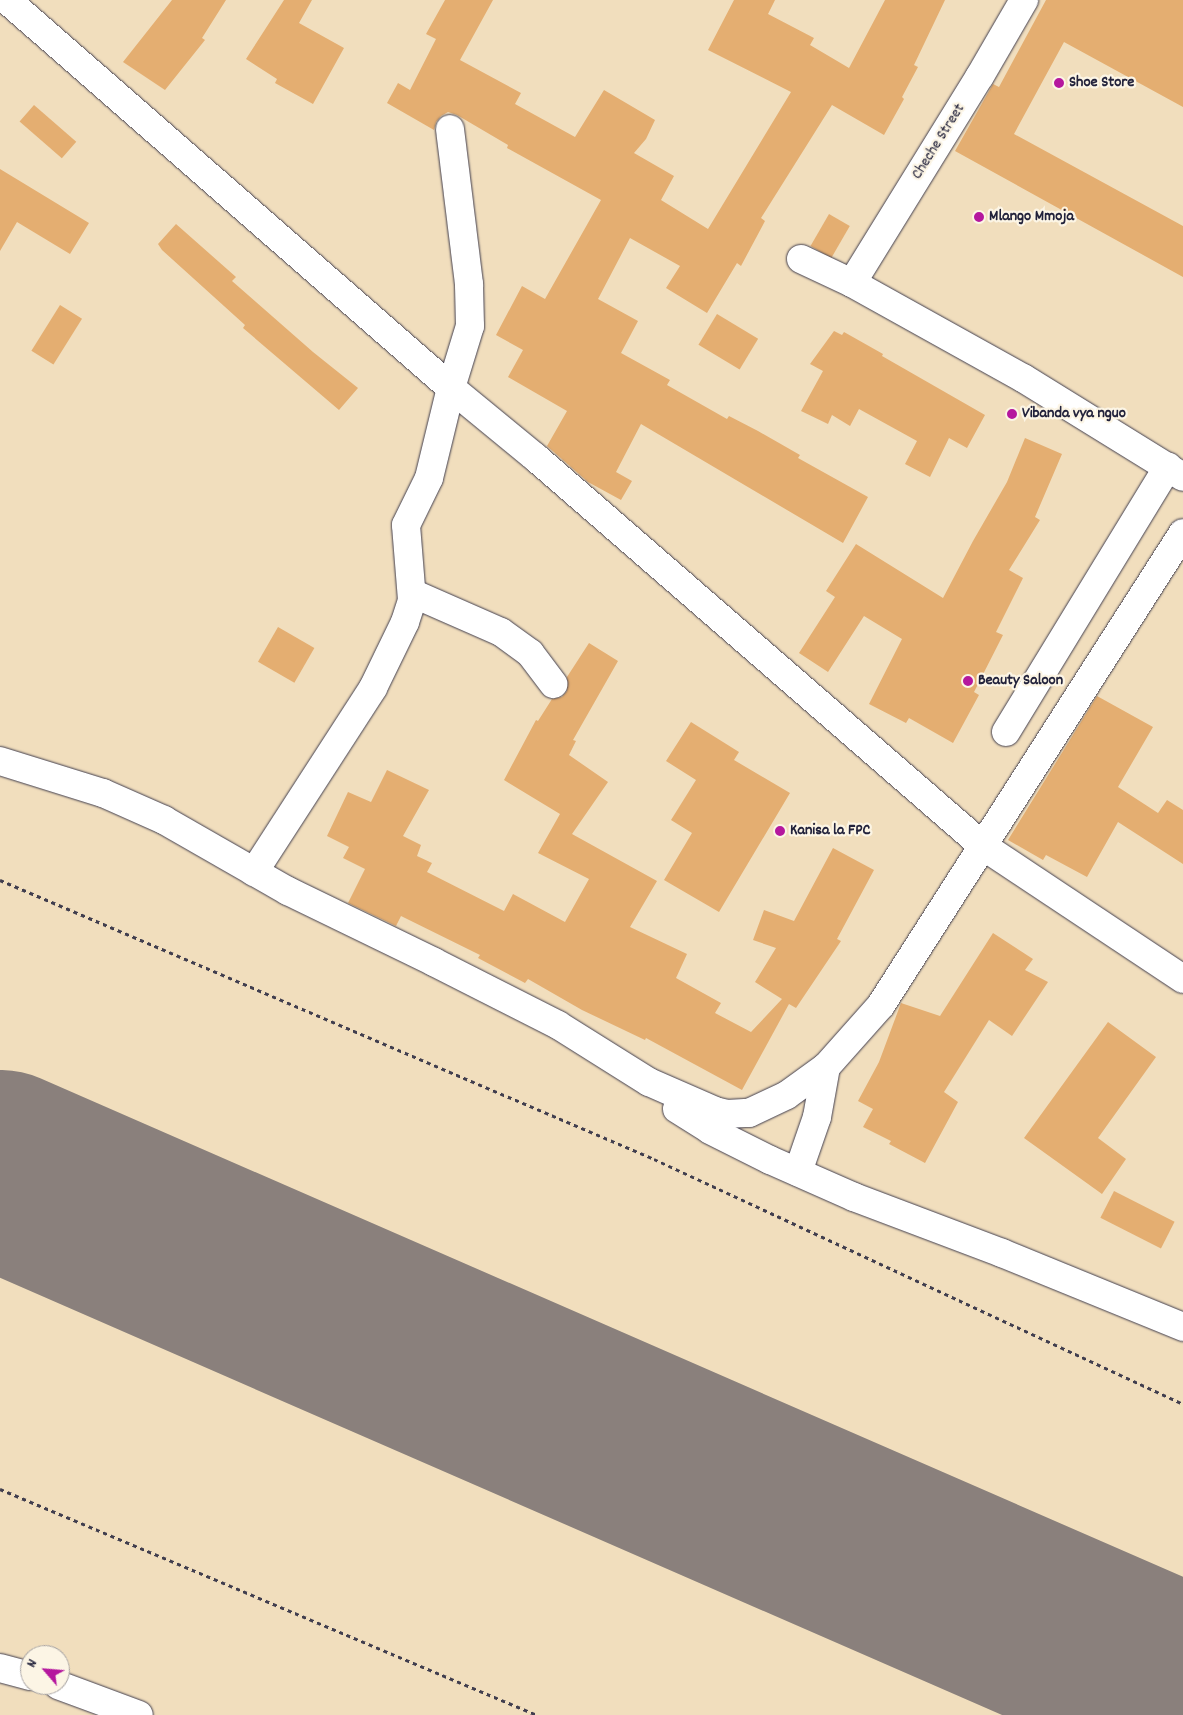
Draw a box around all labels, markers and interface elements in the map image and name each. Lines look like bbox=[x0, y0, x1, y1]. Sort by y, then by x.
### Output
place label: Shoe Store bbox=[1069, 73, 1134, 93]
marker: Shoe Store bbox=[1053, 77, 1065, 89]
street label: Cheche Street bbox=[908, 101, 970, 183]
place label: Mlango Mmoja bbox=[989, 207, 1074, 227]
marker: Mlango Mmoja bbox=[973, 211, 985, 223]
place label: Vibanda vya nguo bbox=[1022, 404, 1126, 424]
marker: Vibanda vya nguo bbox=[1006, 408, 1018, 420]
place label: Beauty Saloon bbox=[978, 671, 1063, 691]
marker: Beauty Saloon bbox=[962, 675, 974, 687]
place label: Kanisa la FPC bbox=[790, 821, 870, 841]
marker: Kanisa la FPC bbox=[774, 825, 786, 837]
north arrow bbox=[20, 1645, 70, 1695]
text: N bbox=[22, 1656, 43, 1671]

